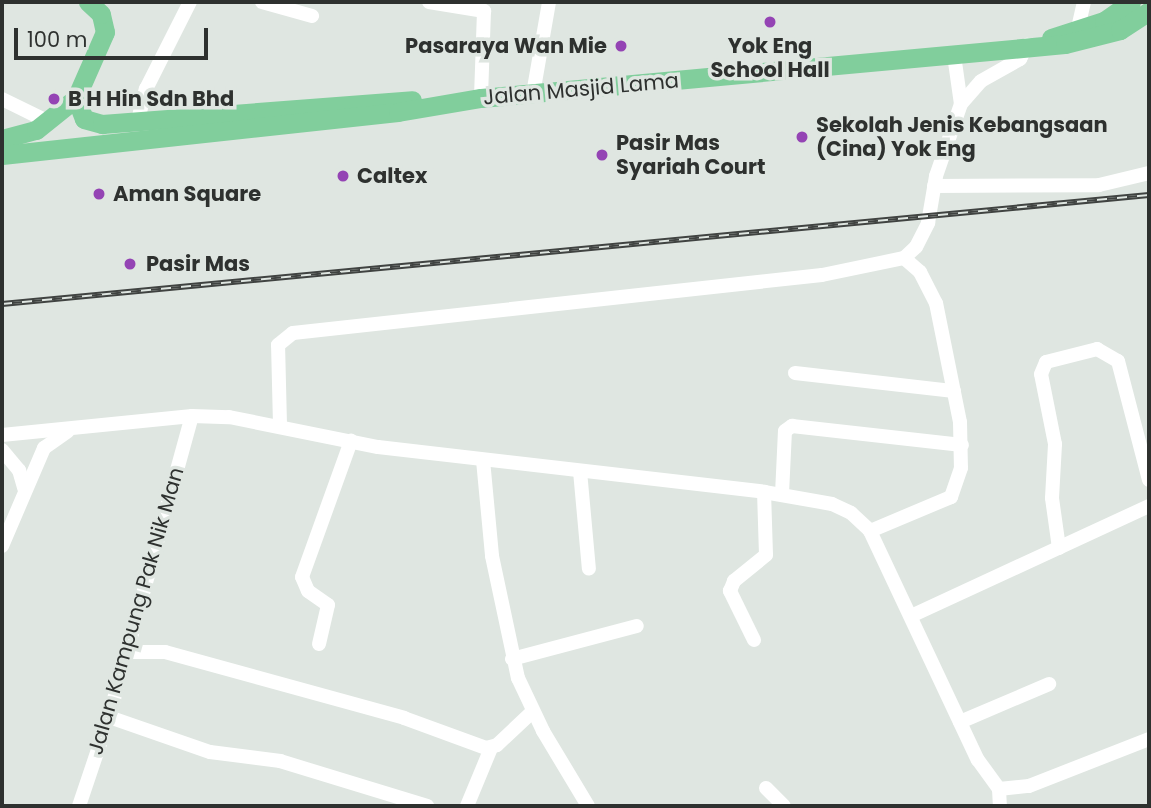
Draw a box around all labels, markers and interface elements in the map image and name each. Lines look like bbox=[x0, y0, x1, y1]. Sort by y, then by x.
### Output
scale bar bbox=[18, 14, 212, 58]
marker: Yok Eng School Hall bbox=[762, 14, 778, 30]
text: 100 m bbox=[27, 25, 87, 54]
place label: Pasaraya Wan Mie bbox=[405, 33, 607, 59]
place label: Yok Eng School Hall bbox=[710, 33, 830, 83]
marker: Pasaraya Wan Mie bbox=[613, 38, 629, 54]
street label: Jalan Masjid Lama bbox=[482, 68, 680, 110]
place label: B H Hin Sdn Bhd bbox=[68, 86, 234, 112]
marker: B H Hin Sdn Bhd bbox=[46, 91, 62, 107]
place label: Sekolah Jenis Kebangsaan (Cina) Yok Eng bbox=[816, 112, 1108, 162]
marker: Sekolah Jenis Kebangsaan (Cina) Yok Eng bbox=[794, 129, 810, 145]
place label: Pasir Mas Syariah Court bbox=[616, 130, 766, 180]
marker: Pasir Mas Syariah Court bbox=[594, 147, 610, 163]
place label: Caltex bbox=[357, 163, 427, 189]
marker: Caltex bbox=[335, 168, 351, 184]
place label: Aman Square bbox=[113, 181, 261, 207]
marker: Aman Square bbox=[91, 186, 107, 202]
place label: Pasir Mas bbox=[146, 251, 250, 277]
marker: Pasir Mas bbox=[120, 254, 140, 274]
street label: Jalan Kampung Pak Nik Man bbox=[83, 464, 189, 758]

